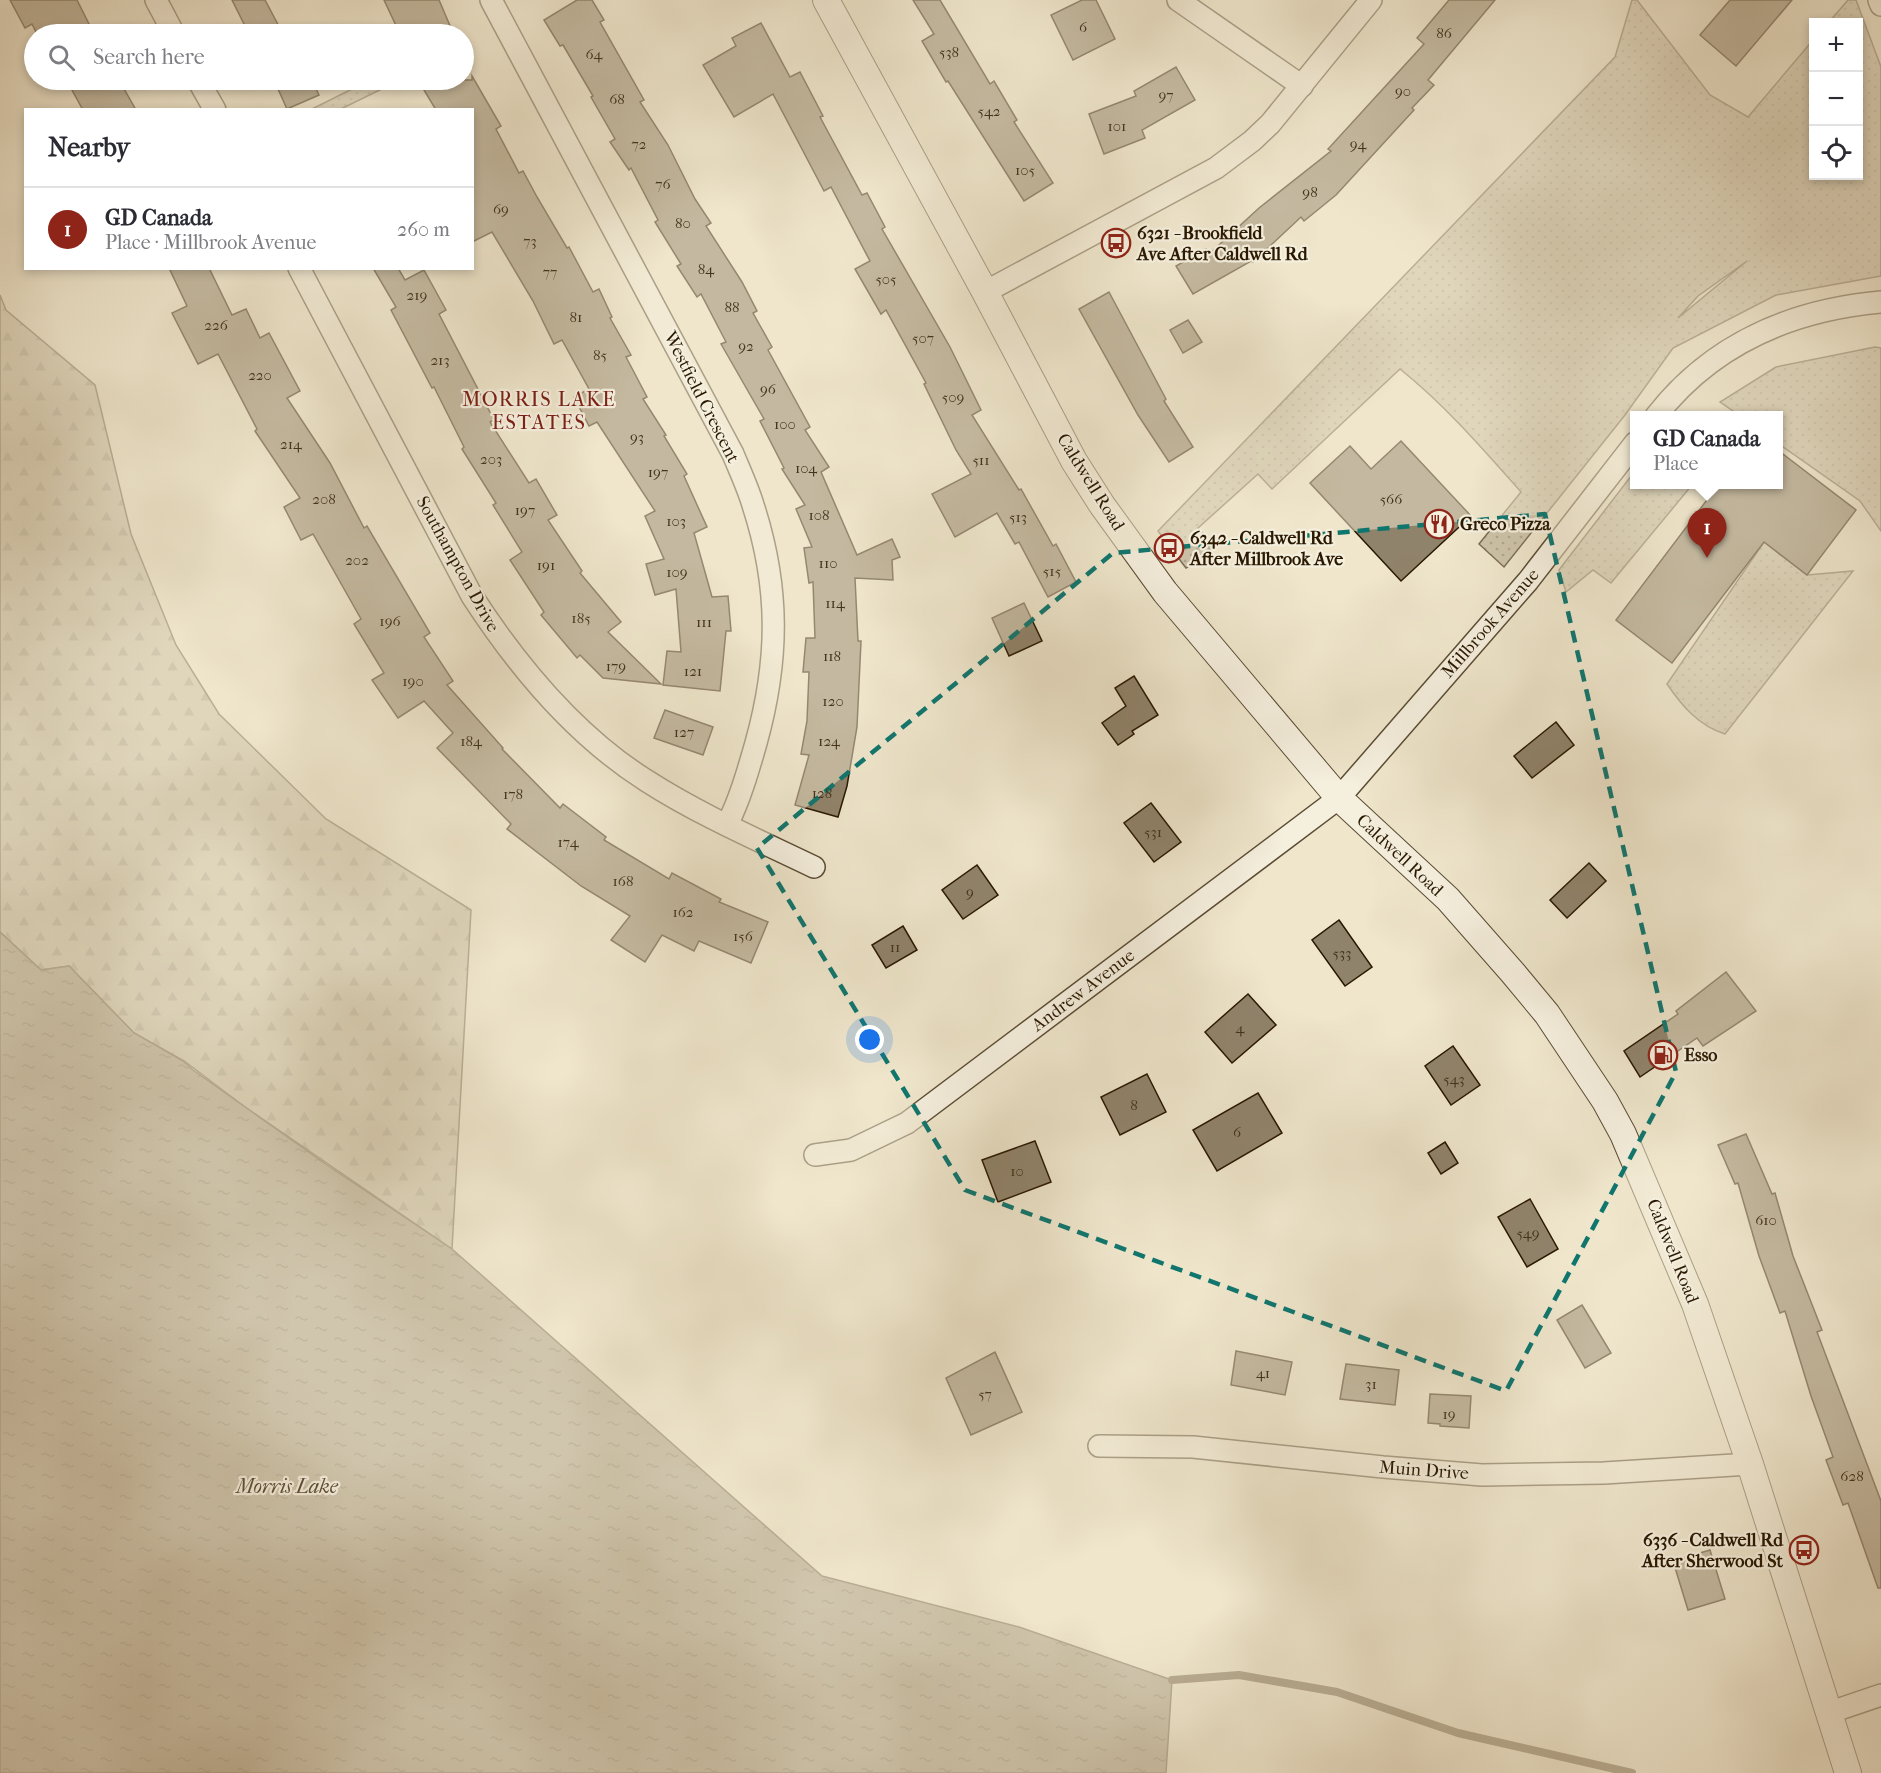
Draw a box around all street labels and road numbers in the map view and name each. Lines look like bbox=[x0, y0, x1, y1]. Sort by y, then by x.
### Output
street label: Westfield Crescent bbox=[659, 327, 744, 467]
street label: Caldwell Road bbox=[1052, 430, 1129, 535]
street label: Southampton Drive bbox=[412, 493, 504, 636]
street label: Millbrook Avenue bbox=[1437, 564, 1544, 682]
street label: Caldwell Road bbox=[1352, 810, 1447, 901]
street label: Andrew Avenue bbox=[1027, 945, 1139, 1037]
street label: Caldwell Road bbox=[1642, 1196, 1703, 1307]
street label: Muin Drive bbox=[1378, 1457, 1470, 1484]

